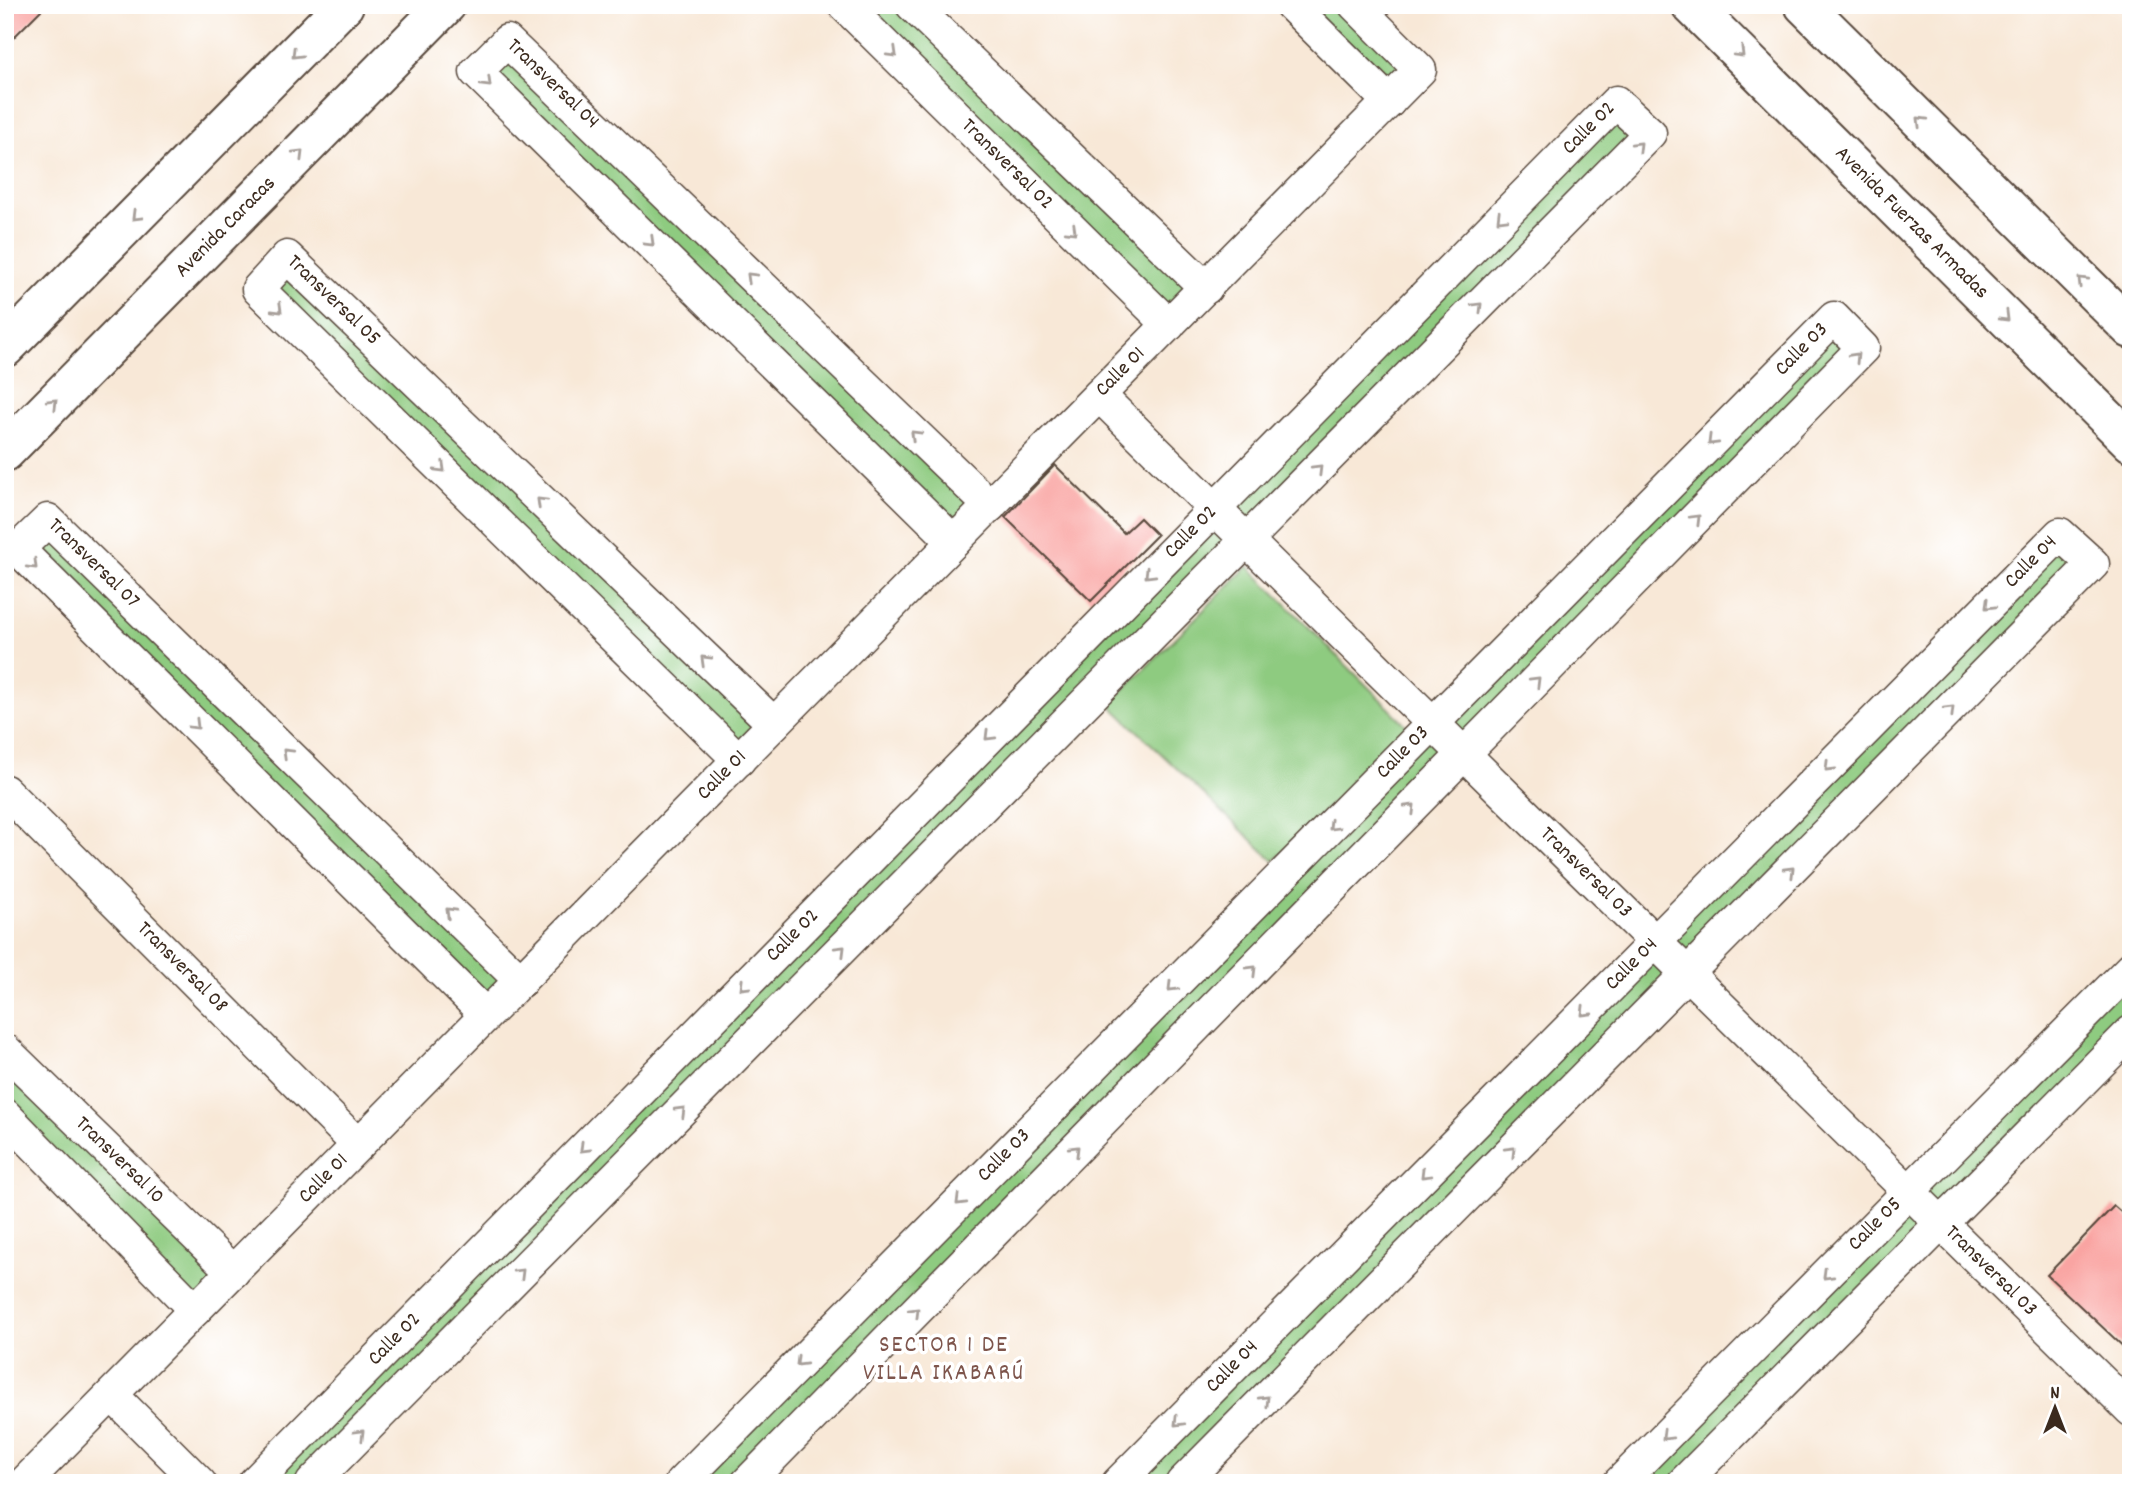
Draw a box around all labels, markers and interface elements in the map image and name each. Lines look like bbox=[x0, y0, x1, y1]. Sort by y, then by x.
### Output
street label: Transversal 04 bbox=[499, 32, 606, 137]
one-way arrow bbox=[884, 45, 897, 58]
one-way arrow bbox=[1732, 45, 1745, 58]
one-way arrow bbox=[292, 46, 305, 59]
one-way arrow bbox=[479, 74, 492, 87]
street label: Calle 02 bbox=[1556, 95, 1623, 162]
street label: Transversal 02 bbox=[953, 112, 1060, 218]
one-way arrow bbox=[1916, 116, 1929, 129]
street label: Avenida Fuerzas Armadas bbox=[1827, 140, 1995, 307]
one-way arrow bbox=[1630, 141, 1643, 154]
one-way arrow bbox=[291, 149, 304, 162]
street label: Avenida Caracas bbox=[169, 170, 283, 285]
one-way arrow bbox=[132, 207, 145, 220]
one-way arrow bbox=[1497, 210, 1510, 223]
one-way arrow bbox=[1064, 221, 1077, 234]
one-way arrow bbox=[641, 234, 654, 247]
street label: Transversal 05 bbox=[279, 249, 387, 353]
one-way arrow bbox=[746, 273, 759, 286]
one-way arrow bbox=[2078, 276, 2091, 289]
one-way arrow bbox=[270, 300, 283, 313]
one-way arrow bbox=[1469, 302, 1482, 315]
one-way arrow bbox=[1997, 309, 2010, 322]
street label: Calle 03 bbox=[1769, 316, 1836, 384]
street label: Calle 01 bbox=[1089, 341, 1153, 405]
one-way arrow bbox=[1846, 352, 1859, 365]
one-way arrow bbox=[45, 398, 58, 411]
one-way arrow bbox=[910, 431, 923, 444]
one-way arrow bbox=[1708, 433, 1721, 446]
one-way arrow bbox=[433, 459, 446, 472]
one-way arrow bbox=[1309, 464, 1322, 477]
one-way arrow bbox=[536, 497, 549, 510]
street label: Calle 02 bbox=[1158, 499, 1225, 566]
street label: Transversal 07 bbox=[40, 512, 146, 616]
one-way arrow bbox=[1687, 514, 1700, 527]
street label: Calle 04 bbox=[1998, 529, 2065, 596]
one-way arrow bbox=[25, 556, 38, 569]
one-way arrow bbox=[1144, 566, 1157, 579]
one-way arrow bbox=[1985, 597, 1998, 610]
one-way arrow bbox=[700, 655, 713, 668]
one-way arrow bbox=[1528, 677, 1541, 690]
one-way arrow bbox=[1941, 705, 1954, 718]
one-way arrow bbox=[187, 716, 200, 729]
street label: Calle 03 bbox=[1370, 719, 1437, 787]
one-way arrow bbox=[985, 728, 997, 740]
street label: Calle 01 bbox=[691, 744, 754, 808]
one-way arrow bbox=[282, 749, 295, 762]
one-way arrow bbox=[1824, 758, 1837, 771]
one-way arrow bbox=[1403, 803, 1416, 816]
one-way arrow bbox=[1328, 818, 1341, 831]
street label: Transversal 03 bbox=[1532, 821, 1638, 926]
one-way arrow bbox=[1781, 867, 1794, 880]
street label: Calle 02 bbox=[760, 903, 827, 970]
one-way arrow bbox=[445, 908, 458, 921]
street label: Transversal 08 bbox=[129, 915, 234, 1021]
street label: Calle 04 bbox=[1599, 931, 1666, 998]
one-way arrow bbox=[833, 945, 846, 958]
one-way arrow bbox=[1243, 966, 1256, 979]
one-way arrow bbox=[739, 977, 752, 990]
one-way arrow bbox=[1168, 979, 1181, 992]
one-way arrow bbox=[1580, 1004, 1593, 1017]
one-way arrow bbox=[672, 1106, 685, 1119]
street label: Transversal 10 bbox=[67, 1110, 171, 1212]
street label: Calle 03 bbox=[971, 1122, 1038, 1190]
one-way arrow bbox=[580, 1140, 592, 1152]
one-way arrow bbox=[1066, 1145, 1079, 1158]
street label: Calle 01 bbox=[292, 1147, 356, 1211]
one-way arrow bbox=[1503, 1147, 1516, 1160]
one-way arrow bbox=[1420, 1165, 1433, 1178]
street label: Calle 05 bbox=[1842, 1191, 1909, 1259]
one-way arrow bbox=[956, 1193, 969, 1206]
street label: Transversal 03 bbox=[1937, 1219, 2043, 1324]
one-way arrow bbox=[1822, 1266, 1835, 1279]
one-way arrow bbox=[512, 1268, 525, 1281]
street label: Calle 02 bbox=[362, 1306, 429, 1374]
one-way arrow bbox=[907, 1307, 920, 1320]
district label: SECTOR 1 DE VILLA IKABARÚ bbox=[863, 1329, 1025, 1391]
street label: Calle 04 bbox=[1199, 1334, 1266, 1401]
one-way arrow bbox=[795, 1354, 808, 1367]
north arrow bbox=[2021, 1372, 2090, 1442]
text: N bbox=[2050, 1381, 2060, 1408]
one-way arrow bbox=[1256, 1395, 1269, 1408]
one-way arrow bbox=[1173, 1414, 1186, 1427]
one-way arrow bbox=[1661, 1427, 1674, 1440]
one-way arrow bbox=[352, 1430, 365, 1443]

